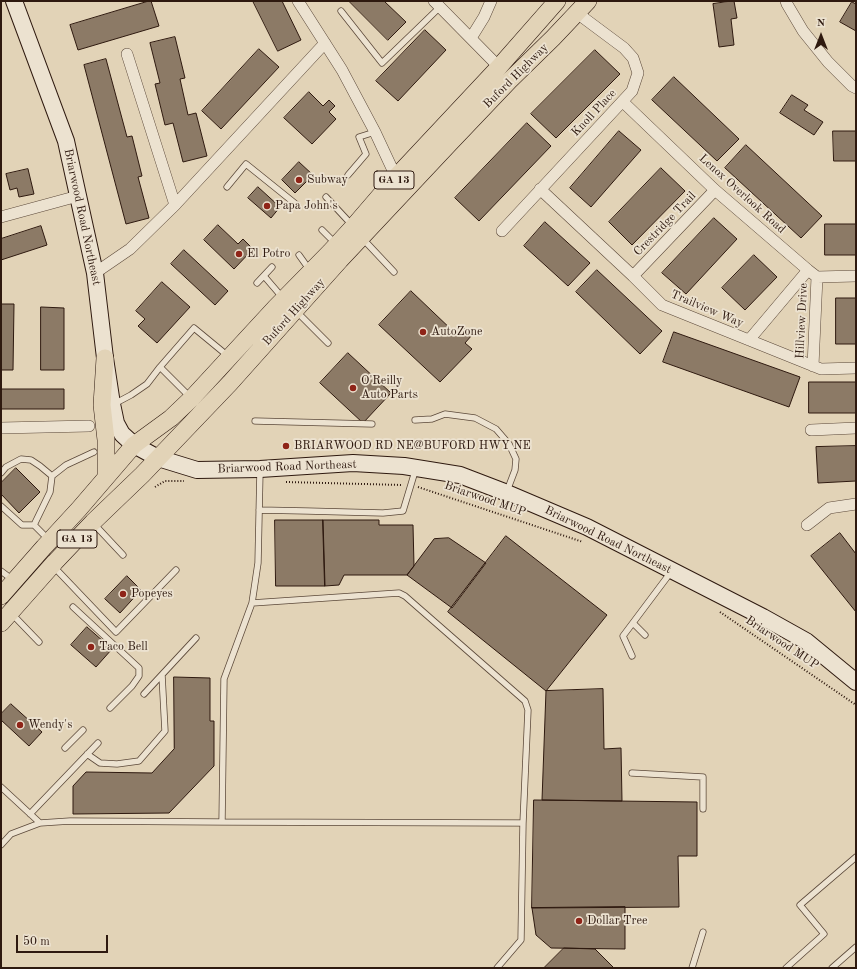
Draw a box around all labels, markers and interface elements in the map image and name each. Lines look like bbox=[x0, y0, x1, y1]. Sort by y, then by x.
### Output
north arrow bbox=[801, 16, 841, 56]
text: N bbox=[817, 18, 825, 29]
street label: Buford Highway bbox=[481, 41, 551, 111]
street label: Knoll Place bbox=[568, 86, 620, 140]
street label: Briarwood Road Northeast bbox=[60, 147, 104, 287]
street label: Lenox Overlook Road bbox=[696, 151, 788, 237]
road number: GA 13 bbox=[374, 171, 414, 189]
place label: Subway bbox=[307, 173, 348, 187]
marker: Subway bbox=[294, 175, 304, 185]
street label: Crestridge Trail bbox=[631, 189, 699, 259]
place label: Papa John's bbox=[275, 199, 338, 213]
marker: Papa John's bbox=[262, 201, 272, 211]
place label: El Potro bbox=[247, 247, 290, 261]
marker: El Potro bbox=[234, 249, 244, 259]
street label: Buford Highway bbox=[260, 275, 328, 349]
street label: Hillview Drive bbox=[793, 283, 811, 359]
street label: Trailview Way bbox=[668, 287, 746, 331]
place label: AutoZone bbox=[431, 325, 483, 339]
marker: AutoZone bbox=[418, 327, 428, 337]
place label: O'Reilly Auto Parts bbox=[361, 374, 418, 402]
marker: O'Reilly Auto Parts bbox=[348, 383, 358, 393]
place label: BRIARWOOD RD NE@BUFORD HWY NE bbox=[294, 439, 531, 453]
marker: BRIARWOOD RD NE@BUFORD HWY NE bbox=[281, 441, 291, 451]
street label: Briarwood Road Northeast bbox=[217, 457, 357, 477]
street label: Briarwood MUP bbox=[442, 478, 528, 520]
street label: Briarwood Road Northeast bbox=[542, 503, 674, 577]
road number: GA 13 bbox=[57, 530, 97, 548]
place label: Popeyes bbox=[131, 587, 173, 601]
marker: Popeyes bbox=[118, 589, 128, 599]
street label: Briarwood MUP bbox=[743, 613, 821, 673]
place label: Taco Bell bbox=[99, 640, 148, 654]
marker: Taco Bell bbox=[86, 642, 96, 652]
place label: Wendy's bbox=[28, 718, 72, 732]
marker: Wendy's bbox=[15, 720, 25, 730]
place label: Dollar Tree bbox=[587, 914, 648, 928]
marker: Dollar Tree bbox=[574, 916, 584, 926]
scale bar bbox=[18, 927, 110, 953]
text: 50 m bbox=[23, 936, 50, 948]

